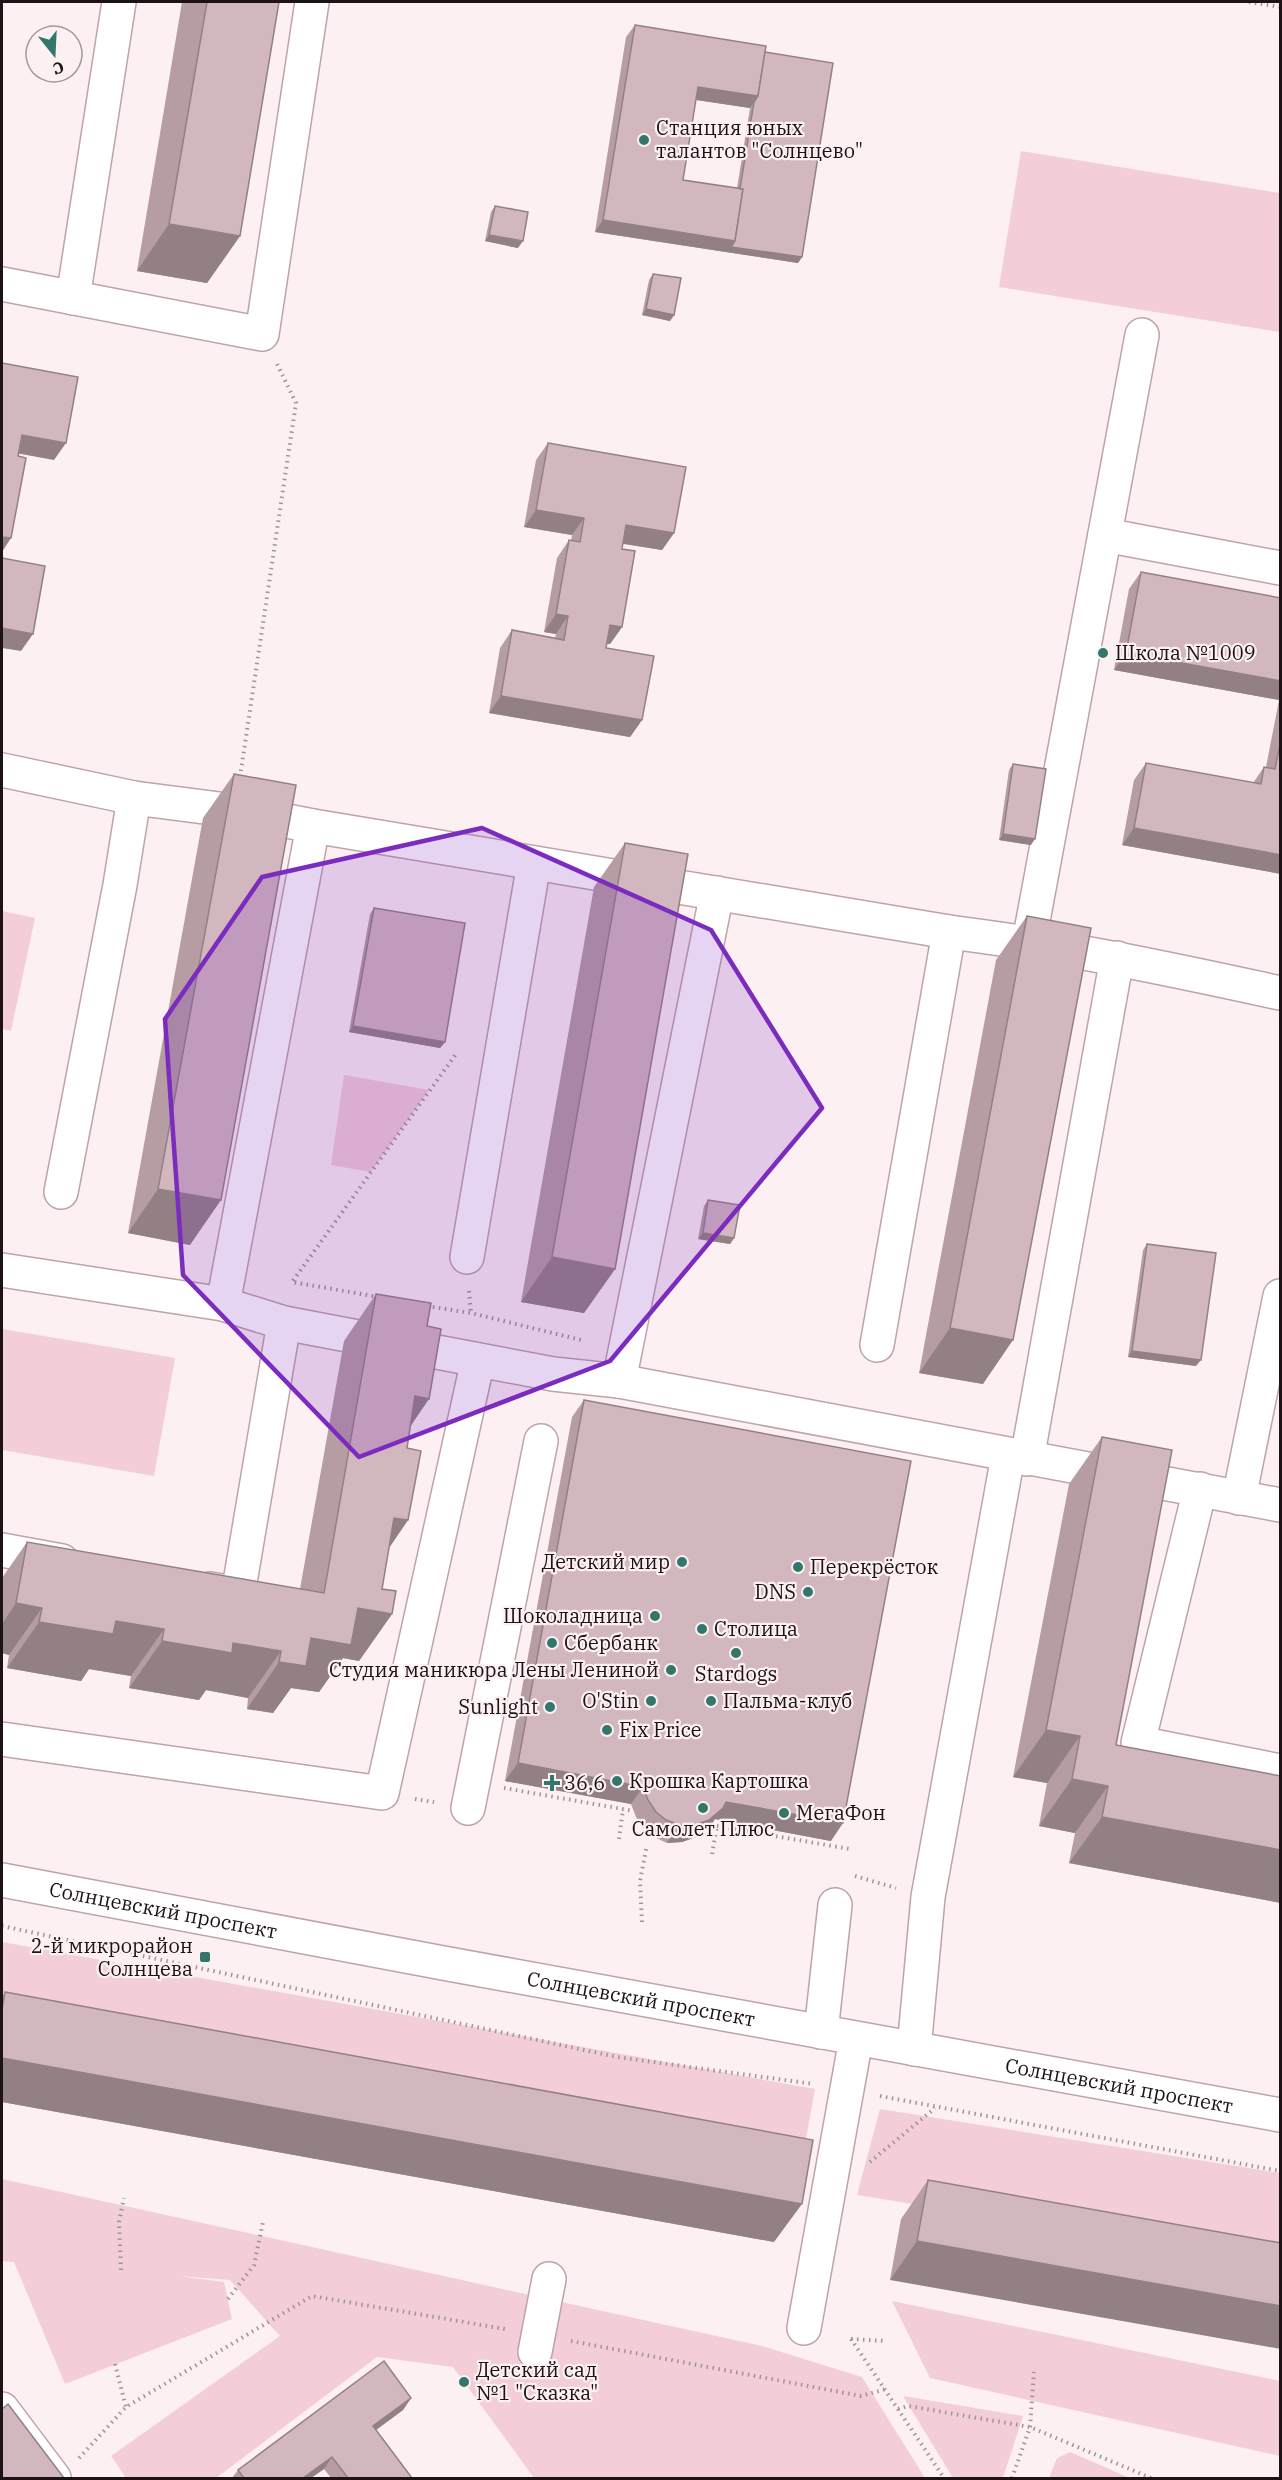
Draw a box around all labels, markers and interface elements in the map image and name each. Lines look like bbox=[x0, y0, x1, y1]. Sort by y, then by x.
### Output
north arrow bbox=[24, 24, 84, 84]
text: С bbox=[50, 57, 67, 79]
place label: Станция юных талантов "Солнцево" bbox=[656, 114, 863, 164]
marker: Станция юных талантов "Солнцево" bbox=[637, 133, 651, 147]
place label: Школа №1009 bbox=[1115, 639, 1256, 666]
marker: Школа №1009 bbox=[1096, 646, 1110, 660]
place label: Детский мир bbox=[542, 1548, 670, 1575]
place label: Перекрёсток bbox=[810, 1553, 938, 1580]
marker: Детский мир bbox=[675, 1555, 689, 1569]
marker: Перекрёсток bbox=[791, 1560, 805, 1574]
place label: DNS bbox=[755, 1578, 796, 1605]
marker: DNS bbox=[801, 1585, 815, 1599]
place label: Шоколадница bbox=[503, 1602, 643, 1629]
marker: Шоколадница bbox=[648, 1609, 662, 1623]
place label: Столица bbox=[714, 1615, 798, 1642]
marker: Столица bbox=[695, 1622, 709, 1636]
place label: Сбербанк bbox=[564, 1629, 658, 1656]
marker: Сбербанк bbox=[545, 1636, 559, 1650]
marker: Stardogs bbox=[729, 1646, 743, 1660]
place label: Студия маникюра Лены Лениной bbox=[329, 1656, 659, 1683]
place label: Stardogs bbox=[695, 1660, 777, 1687]
marker: Студия маникюра Лены Лениной bbox=[664, 1663, 678, 1677]
place label: O'Stin bbox=[582, 1687, 639, 1714]
place label: Пальма-клуб bbox=[723, 1687, 852, 1714]
place label: Sunlight bbox=[458, 1693, 538, 1720]
marker: O'Stin bbox=[644, 1694, 658, 1708]
marker: Пальма-клуб bbox=[704, 1694, 718, 1708]
marker: Sunlight bbox=[543, 1700, 557, 1714]
place label: Fix Price bbox=[619, 1716, 701, 1743]
marker: Fix Price bbox=[600, 1723, 614, 1737]
place label: Крошка Картошка bbox=[629, 1767, 809, 1794]
place label: 36,6 bbox=[564, 1769, 605, 1796]
marker: Крошка Картошка bbox=[610, 1774, 624, 1788]
marker: 36,6 bbox=[545, 1776, 559, 1790]
place label: МегаФон bbox=[796, 1799, 886, 1826]
marker: Самолет Плюс bbox=[696, 1801, 710, 1815]
marker: МегаФон bbox=[777, 1806, 791, 1820]
place label: Самолет Плюс bbox=[632, 1815, 774, 1842]
street label: Солнцевский проспект bbox=[47, 1875, 279, 1944]
place label: 2-й микрорайон Солнцева bbox=[31, 1932, 193, 1982]
marker: 2-й микрорайон Солнцева bbox=[198, 1950, 212, 1964]
street label: Солнцевский проспект bbox=[525, 1965, 757, 2032]
street label: Солнцевский проспект bbox=[1003, 2051, 1235, 2119]
place label: Детский сад №1 "Сказка" bbox=[476, 2356, 598, 2406]
marker: Детский сад №1 "Сказка" bbox=[457, 2375, 471, 2389]

